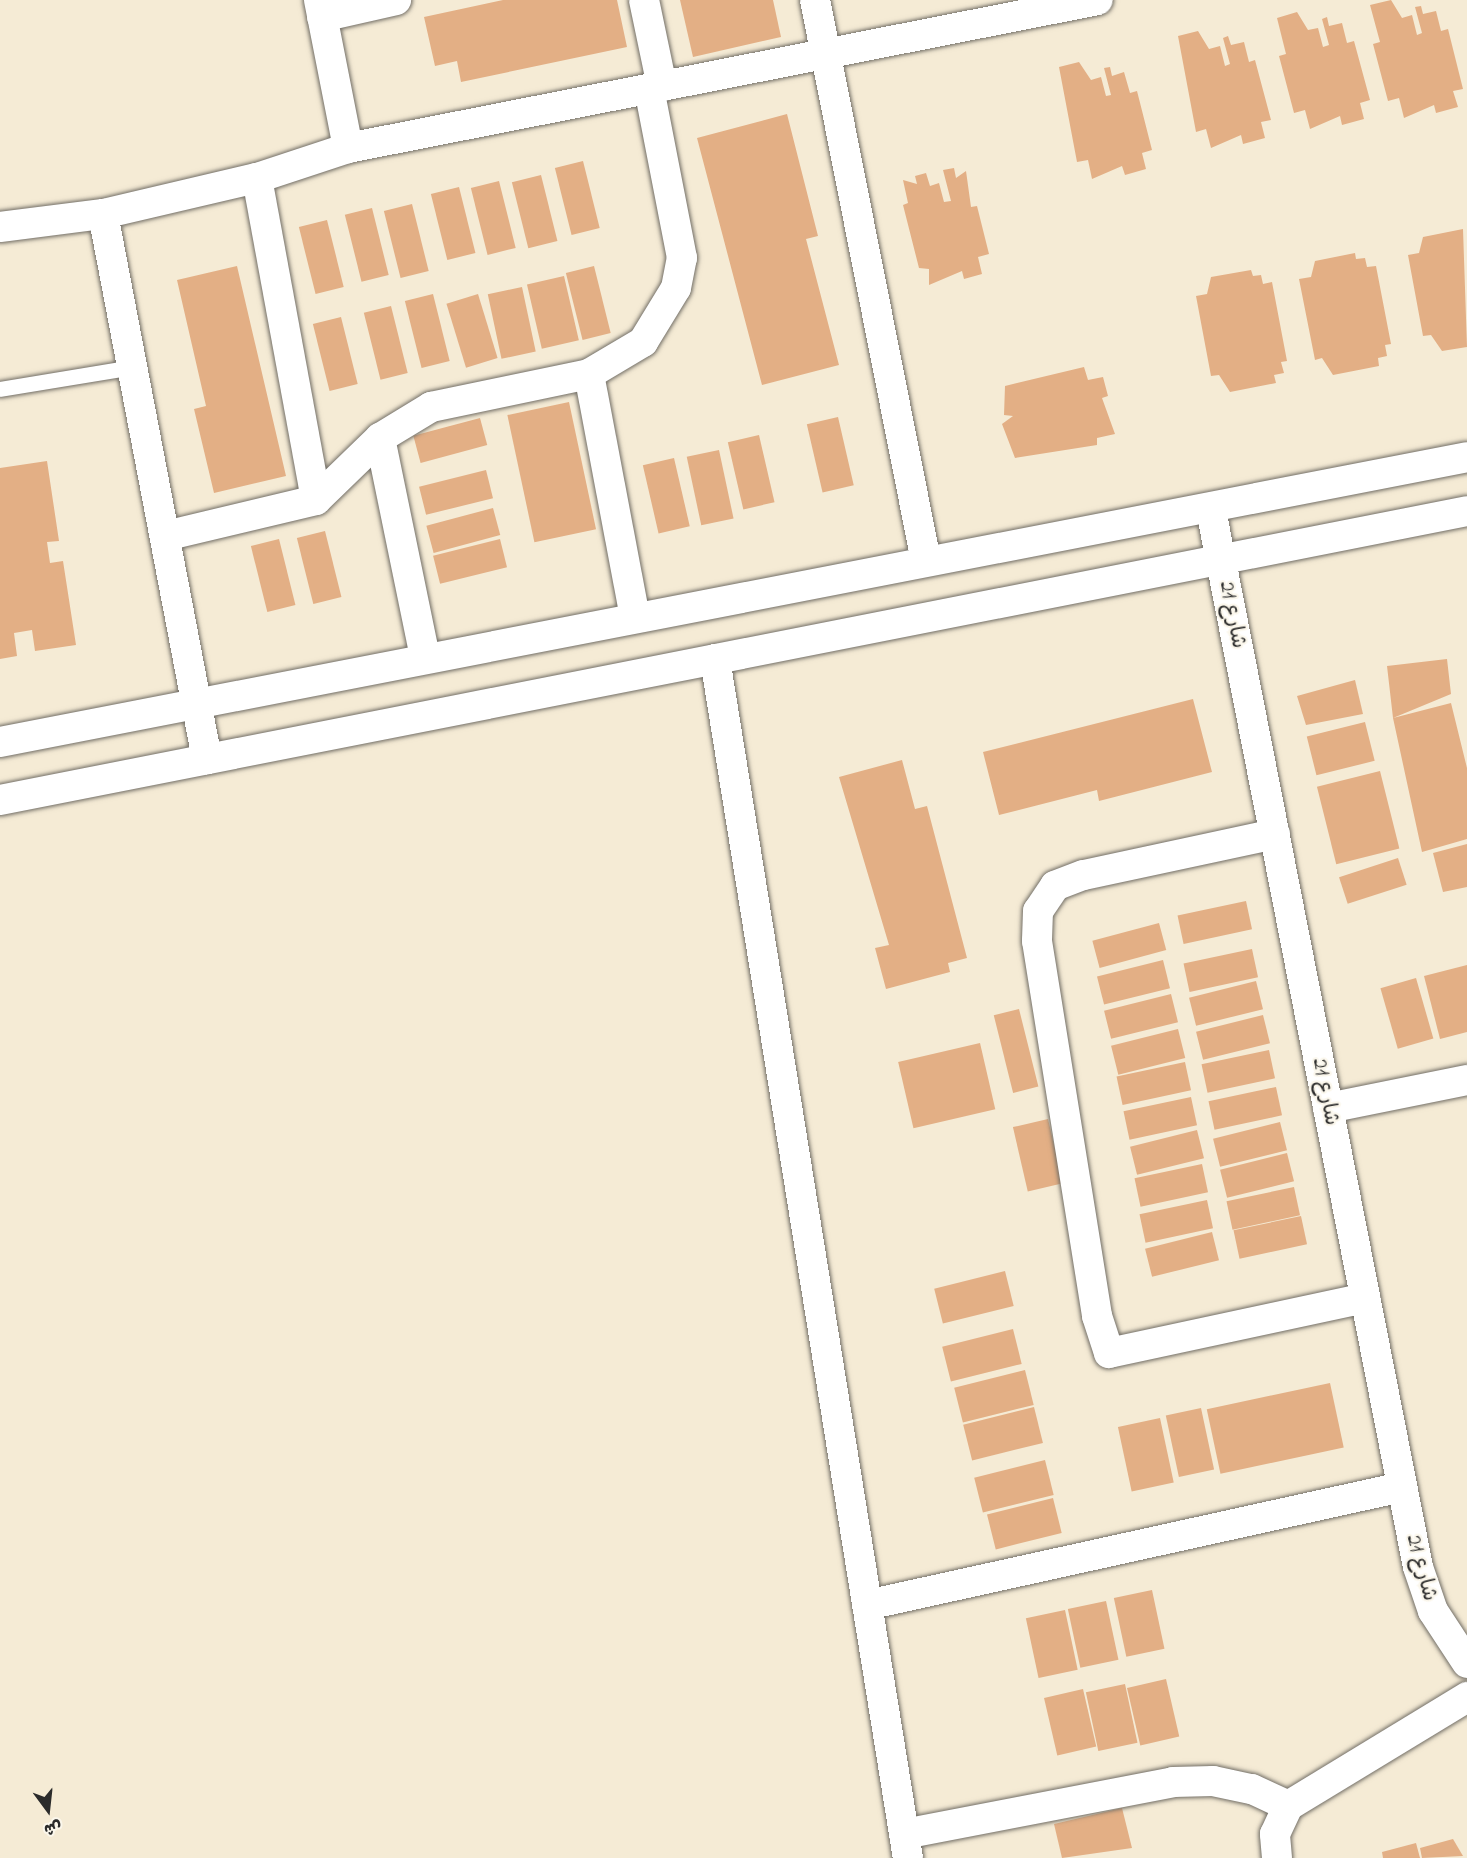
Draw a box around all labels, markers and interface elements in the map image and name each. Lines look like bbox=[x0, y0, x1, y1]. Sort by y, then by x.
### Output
street label: شارع 21 bbox=[1213, 579, 1251, 651]
street label: شارع 21 bbox=[1306, 1056, 1344, 1128]
street label: شارع 21 bbox=[1400, 1532, 1442, 1604]
north arrow bbox=[18, 1780, 78, 1840]
text: ش bbox=[41, 1814, 64, 1841]

